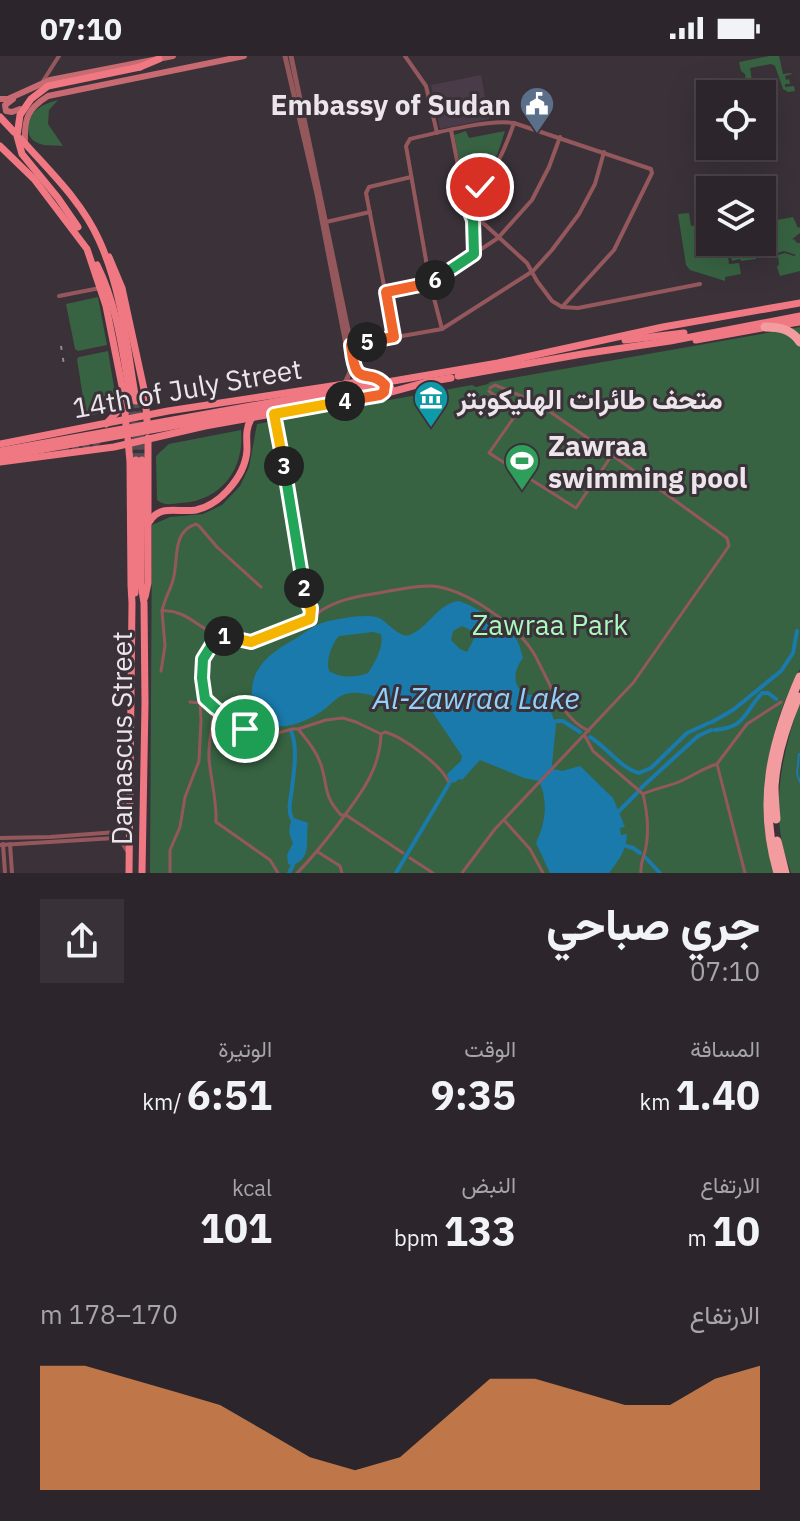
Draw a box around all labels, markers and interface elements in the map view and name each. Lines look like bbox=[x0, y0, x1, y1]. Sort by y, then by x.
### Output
text: 07:10 bbox=[40, 9, 122, 48]
map controls bbox=[696, 80, 776, 256]
button: locate bbox=[696, 80, 776, 160]
public building icon: Embassy of Sudan bbox=[518, 85, 556, 135]
place label: Embassy of Sudan bbox=[271, 86, 511, 123]
pin bbox=[446, 153, 514, 221]
icon: check bbox=[458, 165, 502, 209]
button: layers bbox=[696, 176, 776, 256]
pin: 6 bbox=[415, 260, 455, 300]
text: 6 bbox=[428, 265, 442, 294]
pin: 5 bbox=[347, 322, 387, 362]
text: 5 bbox=[360, 327, 374, 356]
street label: 14th of July Street bbox=[70, 350, 304, 426]
museum icon: متحف طائرات الهليكوبتر bbox=[412, 379, 450, 429]
place label: متحف طائرات الهليكوبتر bbox=[456, 380, 723, 417]
pin: 4 bbox=[325, 381, 365, 421]
text: 4 bbox=[338, 386, 352, 415]
place label: Zawraa swimming pool bbox=[548, 427, 747, 496]
sports icon: Zawraa swimming pool bbox=[503, 442, 541, 492]
pin: 3 bbox=[264, 446, 304, 486]
text: 3 bbox=[277, 451, 291, 480]
pin: 2 bbox=[284, 568, 324, 608]
text: 2 bbox=[297, 573, 311, 602]
park label: Zawraa Park bbox=[472, 606, 628, 643]
pin: 1 bbox=[204, 616, 244, 656]
text: 1 bbox=[217, 621, 231, 650]
street label: Damascus Street bbox=[103, 631, 140, 845]
water label: Al-Zawraa Lake bbox=[371, 678, 580, 717]
pin bbox=[211, 695, 279, 763]
icon: arrive bbox=[223, 707, 267, 751]
text: جري صباحي bbox=[546, 895, 760, 952]
button: share bbox=[40, 899, 124, 983]
text: 07:10 bbox=[690, 954, 760, 988]
text: الوتيرة bbox=[218, 1034, 272, 1063]
text: الوقت bbox=[464, 1034, 516, 1063]
text: المسافة bbox=[690, 1034, 760, 1063]
text: 6:51 bbox=[187, 1069, 272, 1121]
text: 9:35 bbox=[431, 1069, 516, 1121]
text: 1.40 bbox=[676, 1069, 760, 1121]
text: /km bbox=[142, 1087, 187, 1116]
text: km bbox=[640, 1087, 676, 1116]
text: النبض bbox=[462, 1170, 516, 1199]
text: الارتفاع bbox=[700, 1170, 760, 1199]
text: kcal bbox=[232, 1173, 272, 1202]
text: 101 bbox=[200, 1202, 272, 1254]
text: 133 bbox=[444, 1205, 516, 1257]
text: 10 bbox=[712, 1205, 760, 1257]
text: bpm bbox=[394, 1223, 444, 1252]
text: m bbox=[688, 1223, 712, 1252]
text: 170–178 m bbox=[40, 1297, 178, 1331]
text: الارتفاع bbox=[689, 1297, 760, 1331]

